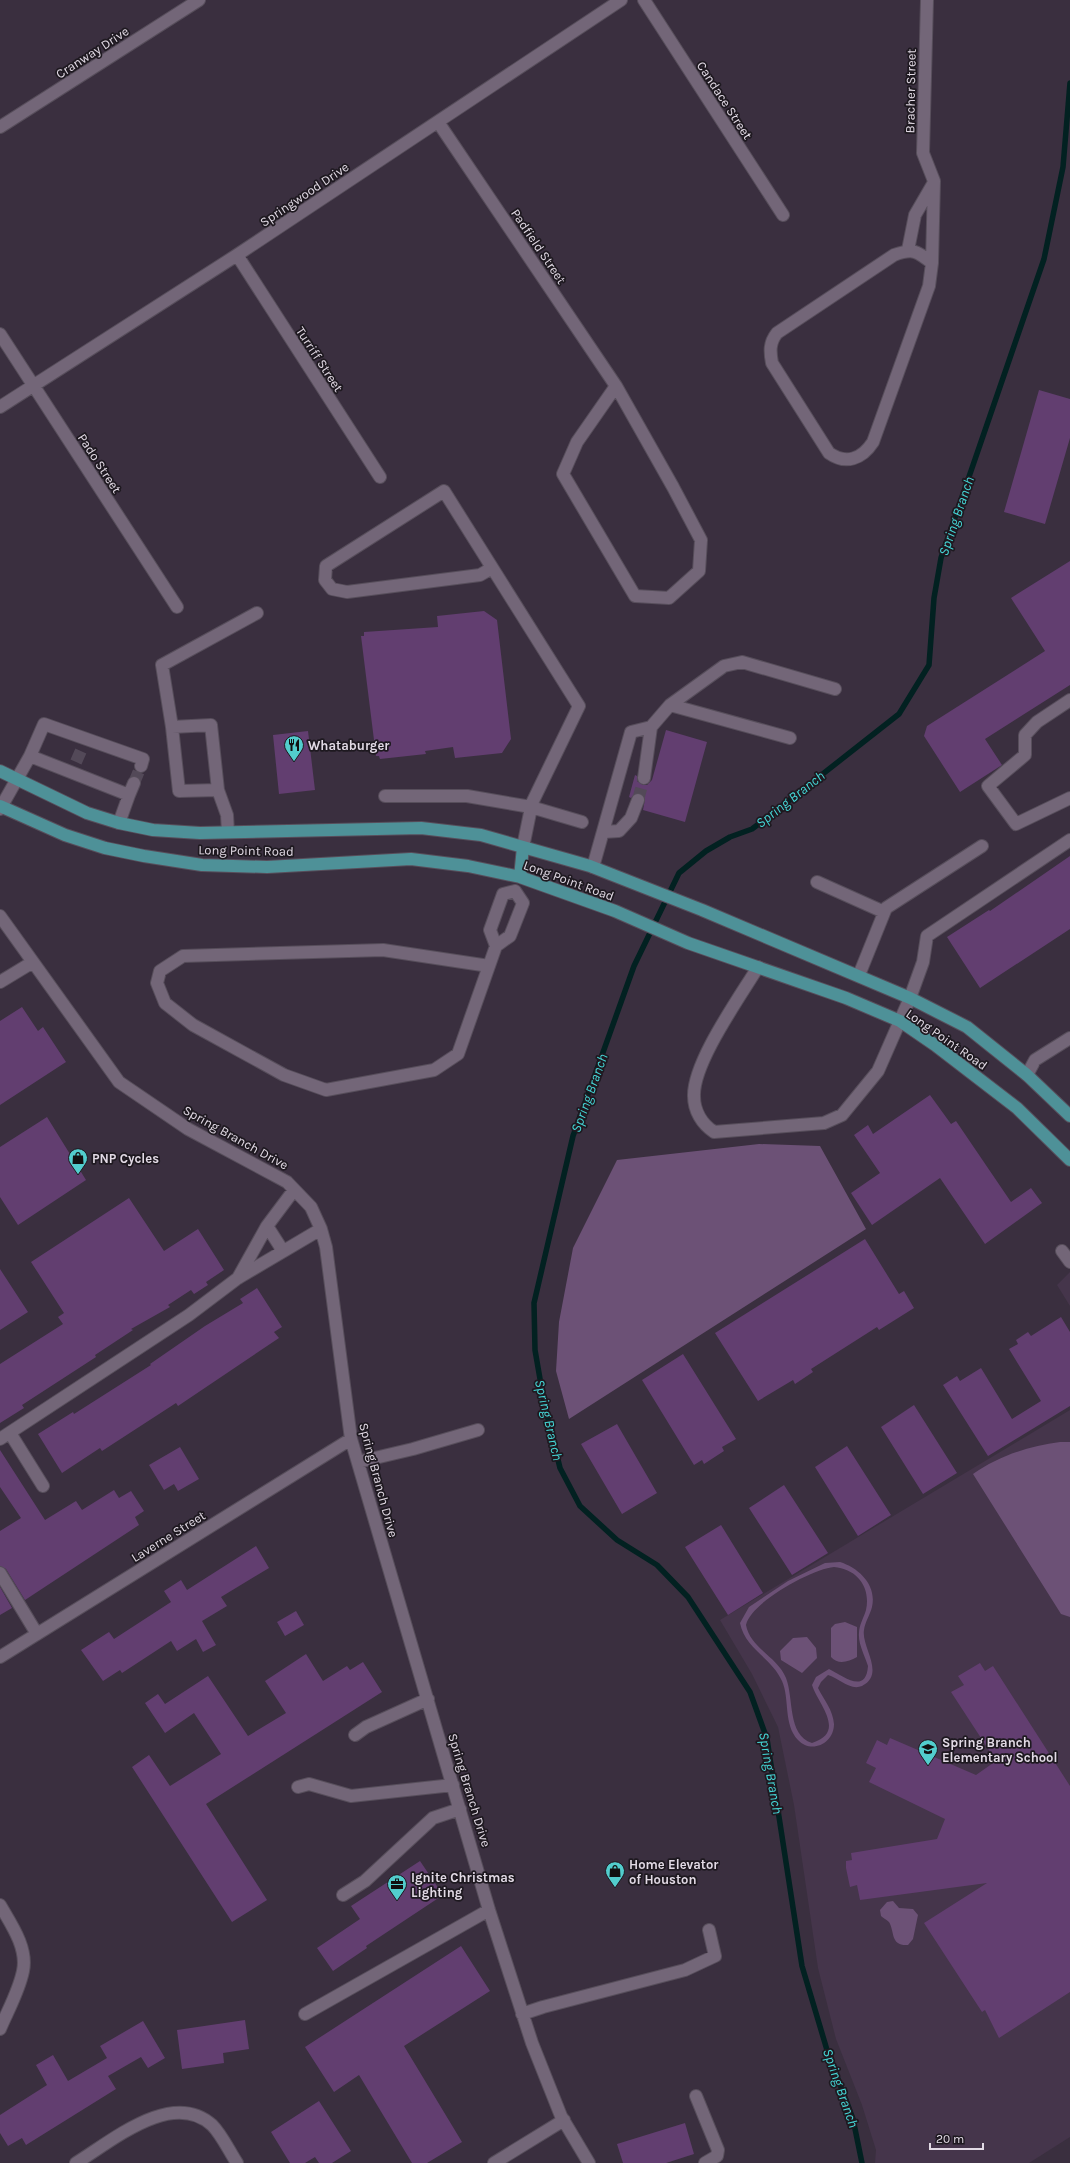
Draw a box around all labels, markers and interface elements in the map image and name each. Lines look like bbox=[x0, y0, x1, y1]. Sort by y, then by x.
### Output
street label: Cranway Drive bbox=[53, 23, 132, 82]
street label: Bracher Street bbox=[902, 48, 919, 133]
street label: Candace Street bbox=[694, 58, 755, 142]
street label: Springwood Drive bbox=[257, 159, 352, 230]
street label: Padfield Street bbox=[508, 206, 569, 287]
street label: Turriff Street bbox=[293, 324, 346, 395]
street label: Pado Street bbox=[75, 431, 124, 496]
water label: Spring Branch bbox=[935, 474, 978, 558]
restaurant icon: Whataburger bbox=[283, 734, 305, 762]
place label: Whataburger bbox=[308, 738, 390, 753]
water label: Spring Branch bbox=[752, 767, 828, 832]
street label: Long Point Road bbox=[198, 842, 294, 859]
street label: Long Point Road bbox=[521, 857, 616, 904]
street label: Long Point Road bbox=[903, 1006, 990, 1073]
water label: Spring Branch bbox=[567, 1051, 612, 1135]
street label: Spring Branch Drive bbox=[180, 1102, 291, 1173]
shop icon: PNP Cycles bbox=[67, 1147, 89, 1175]
place label: PNP Cycles bbox=[92, 1151, 159, 1166]
water label: Spring Branch bbox=[531, 1378, 566, 1462]
street label: Spring Branch Drive bbox=[356, 1421, 401, 1539]
street label: Laverne Street bbox=[128, 1508, 208, 1565]
street label: Spring Branch Drive bbox=[445, 1731, 494, 1849]
water label: Spring Branch bbox=[755, 1731, 786, 1815]
place label: Spring Branch Elementary School bbox=[942, 1735, 1057, 1765]
school or university icon: Spring Branch Elementary School bbox=[917, 1738, 939, 1766]
place label: Home Elevator of Houston bbox=[629, 1857, 719, 1887]
shop icon: Home Elevator of Houston bbox=[604, 1860, 626, 1888]
place label: Ignite Christmas Lighting bbox=[411, 1870, 515, 1900]
office icon: Ignite Christmas Lighting bbox=[386, 1873, 408, 1901]
water label: Spring Branch bbox=[819, 2046, 862, 2130]
scale bar bbox=[930, 2125, 983, 2151]
text: 20 m bbox=[936, 2132, 964, 2146]

